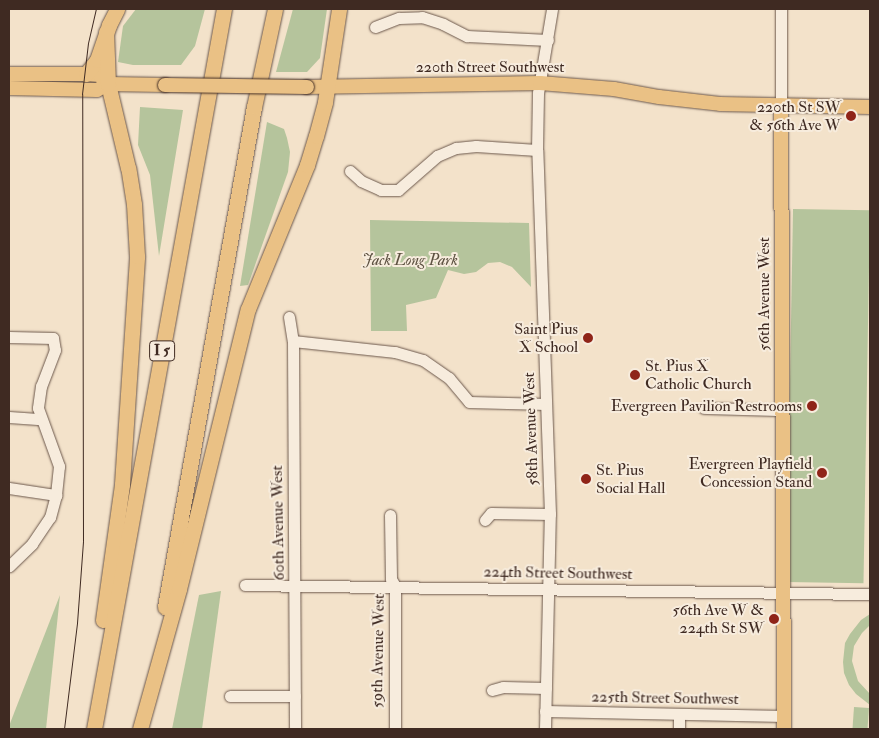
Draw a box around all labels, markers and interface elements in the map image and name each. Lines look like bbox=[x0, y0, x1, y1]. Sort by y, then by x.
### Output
street label: 220th Street Southwest bbox=[416, 57, 564, 77]
place label: 220th St SW & 56th Ave W bbox=[749, 97, 841, 135]
marker: 220th St SW & 56th Ave W bbox=[845, 110, 857, 122]
street label: 56th Avenue West bbox=[754, 237, 774, 351]
park label: Jack Long Park bbox=[362, 250, 458, 270]
place label: Saint Pius X School bbox=[514, 319, 578, 357]
marker: Saint Pius X School bbox=[582, 332, 594, 344]
road number: I 5 bbox=[148, 338, 176, 364]
place label: St. Pius X Catholic Church bbox=[645, 356, 752, 394]
marker: St. Pius X Catholic Church bbox=[629, 369, 641, 381]
street label: 58th Avenue West bbox=[519, 372, 543, 486]
place label: Evergreen Pavilion Restrooms bbox=[611, 396, 802, 416]
marker: Evergreen Pavilion Restrooms bbox=[806, 400, 818, 412]
place label: Evergreen Playfield Concession Stand bbox=[688, 454, 812, 492]
place label: St. Pius Social Hall bbox=[596, 460, 665, 498]
street label: 60th Avenue West bbox=[267, 465, 289, 581]
marker: Evergreen Playfield Concession Stand bbox=[816, 467, 828, 479]
marker: St. Pius Social Hall bbox=[580, 473, 592, 485]
street label: 224th Street Southwest bbox=[483, 562, 633, 584]
street label: 59th Avenue West bbox=[367, 594, 389, 708]
place label: 56th Ave W & 224th St SW bbox=[672, 600, 764, 638]
marker: 56th Ave W & 224th St SW bbox=[768, 613, 780, 625]
street label: 225th Street Southwest bbox=[591, 687, 739, 709]

